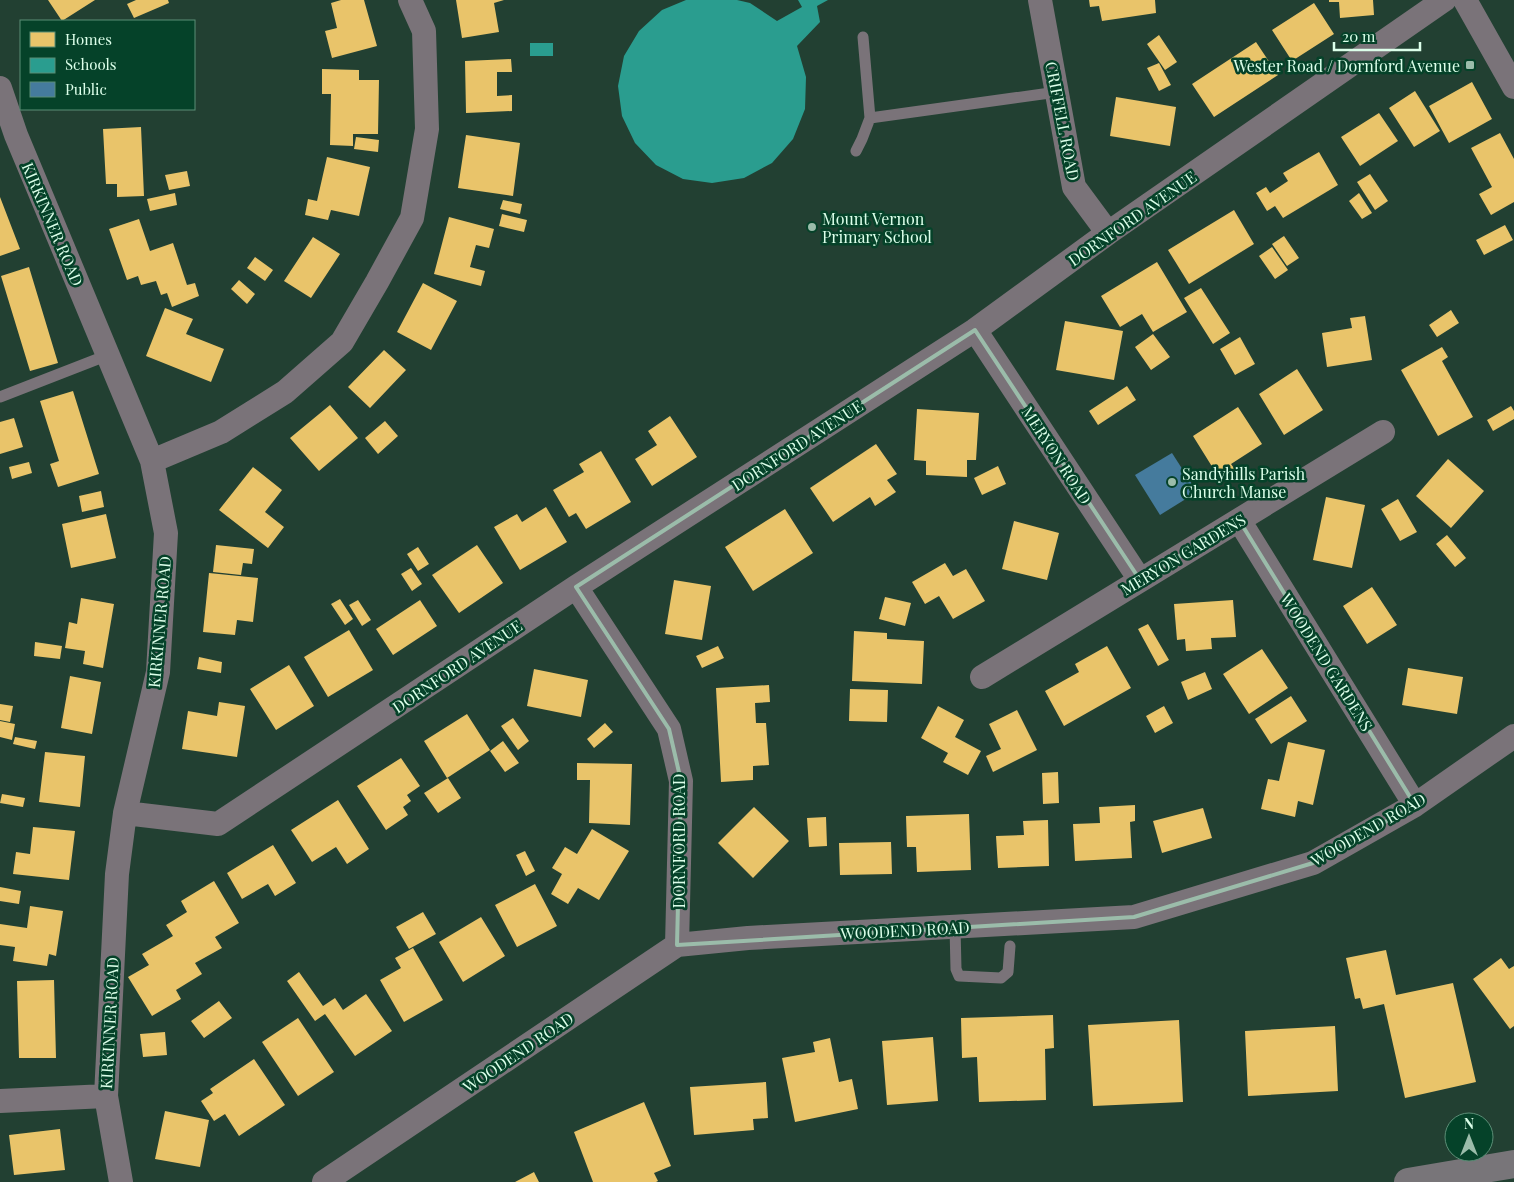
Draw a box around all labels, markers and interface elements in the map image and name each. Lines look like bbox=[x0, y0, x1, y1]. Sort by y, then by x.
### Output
legend bbox=[20, 20, 195, 110]
scale bar bbox=[1334, 20, 1420, 52]
text: 20 m bbox=[1342, 26, 1376, 46]
text: Homes bbox=[65, 29, 112, 49]
text: Schools bbox=[65, 54, 117, 74]
place label: Wester Road / Dornford Avenue bbox=[1232, 55, 1460, 76]
marker: Wester Road / Dornford Avenue bbox=[1464, 59, 1476, 71]
street label: CRIFFELL ROAD bbox=[1041, 60, 1085, 182]
text: Public bbox=[65, 79, 107, 99]
street label: KIRKINNER ROAD bbox=[18, 159, 88, 289]
street label: DORNFORD AVENUE bbox=[1064, 166, 1200, 270]
place label: Mount Vernon Primary School bbox=[822, 208, 932, 247]
marker: Mount Vernon Primary School bbox=[806, 221, 818, 233]
street label: DORNFORD AVENUE bbox=[728, 395, 866, 495]
street label: MERYON ROAD bbox=[1017, 402, 1097, 508]
place label: Sandyhills Parish Church Manse bbox=[1182, 463, 1306, 502]
marker: Sandyhills Parish Church Manse bbox=[1166, 476, 1178, 488]
street label: MERYON GARDENS bbox=[1117, 508, 1249, 600]
street label: KIRKINNER ROAD bbox=[143, 555, 175, 689]
street label: WOODEND GARDENS bbox=[1276, 588, 1378, 735]
street label: DORNFORD AVENUE bbox=[388, 615, 526, 717]
street label: DORNFORD ROAD bbox=[668, 774, 689, 908]
street label: WOODEND ROAD bbox=[1306, 788, 1429, 871]
street label: WOODEND ROAD bbox=[839, 916, 970, 944]
street label: KIRKINNER ROAD bbox=[95, 957, 123, 1089]
street label: WOODEND ROAD bbox=[458, 1007, 577, 1097]
north arrow bbox=[1444, 1112, 1494, 1162]
text: N bbox=[1464, 1114, 1474, 1133]

